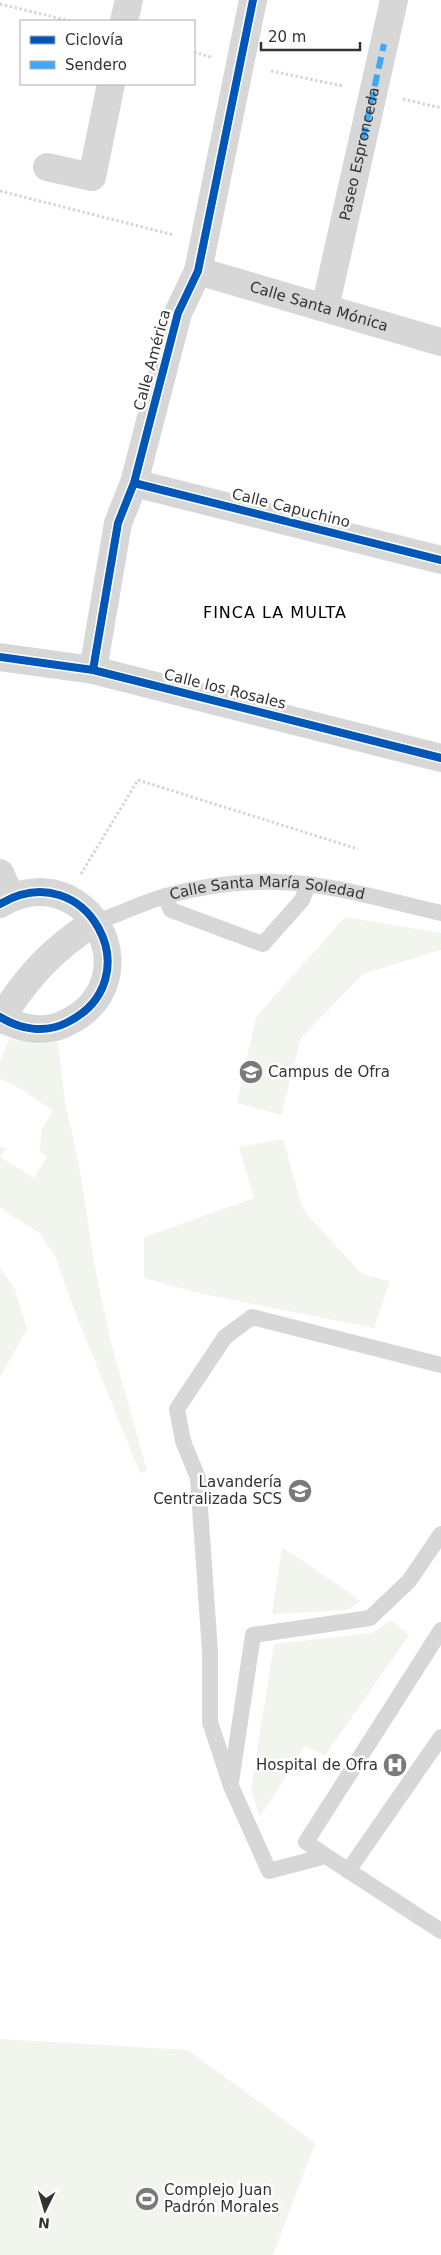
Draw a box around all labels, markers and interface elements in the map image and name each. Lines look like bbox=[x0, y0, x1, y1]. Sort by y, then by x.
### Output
legend bbox=[20, 20, 195, 85]
scale bar bbox=[261, 20, 360, 52]
text: 20 m bbox=[268, 28, 306, 46]
text: Ciclovía bbox=[65, 31, 123, 49]
text: Sendero bbox=[65, 56, 127, 74]
street label: Paseo Espronceda bbox=[336, 85, 383, 222]
street label: Calle Santa Mónica bbox=[248, 278, 390, 335]
street label: Calle América bbox=[130, 308, 174, 412]
street label: Calle Capuchino bbox=[230, 485, 352, 531]
district label: FINCA LA MULTA bbox=[203, 603, 347, 622]
street label: Calle los Rosales bbox=[162, 665, 288, 713]
street label: Calle Santa María Soledad bbox=[167, 873, 367, 904]
school or university icon: Campus de Ofra bbox=[238, 1059, 264, 1085]
place label: Campus de Ofra bbox=[268, 1063, 390, 1081]
place label: Lavandería Centralizada SCS bbox=[153, 1473, 282, 1508]
school or university icon: Lavandería Centralizada SCS bbox=[287, 1478, 313, 1504]
hospital icon: Hospital de Ofra bbox=[382, 1752, 408, 1778]
place label: Hospital de Ofra bbox=[256, 1756, 378, 1774]
place label: Complejo Juan Padrón Morales bbox=[164, 2181, 279, 2216]
north arrow bbox=[20, 2185, 70, 2235]
sports icon: Complejo Juan Padrón Morales bbox=[134, 2186, 160, 2212]
text: N bbox=[37, 2214, 50, 2231]

